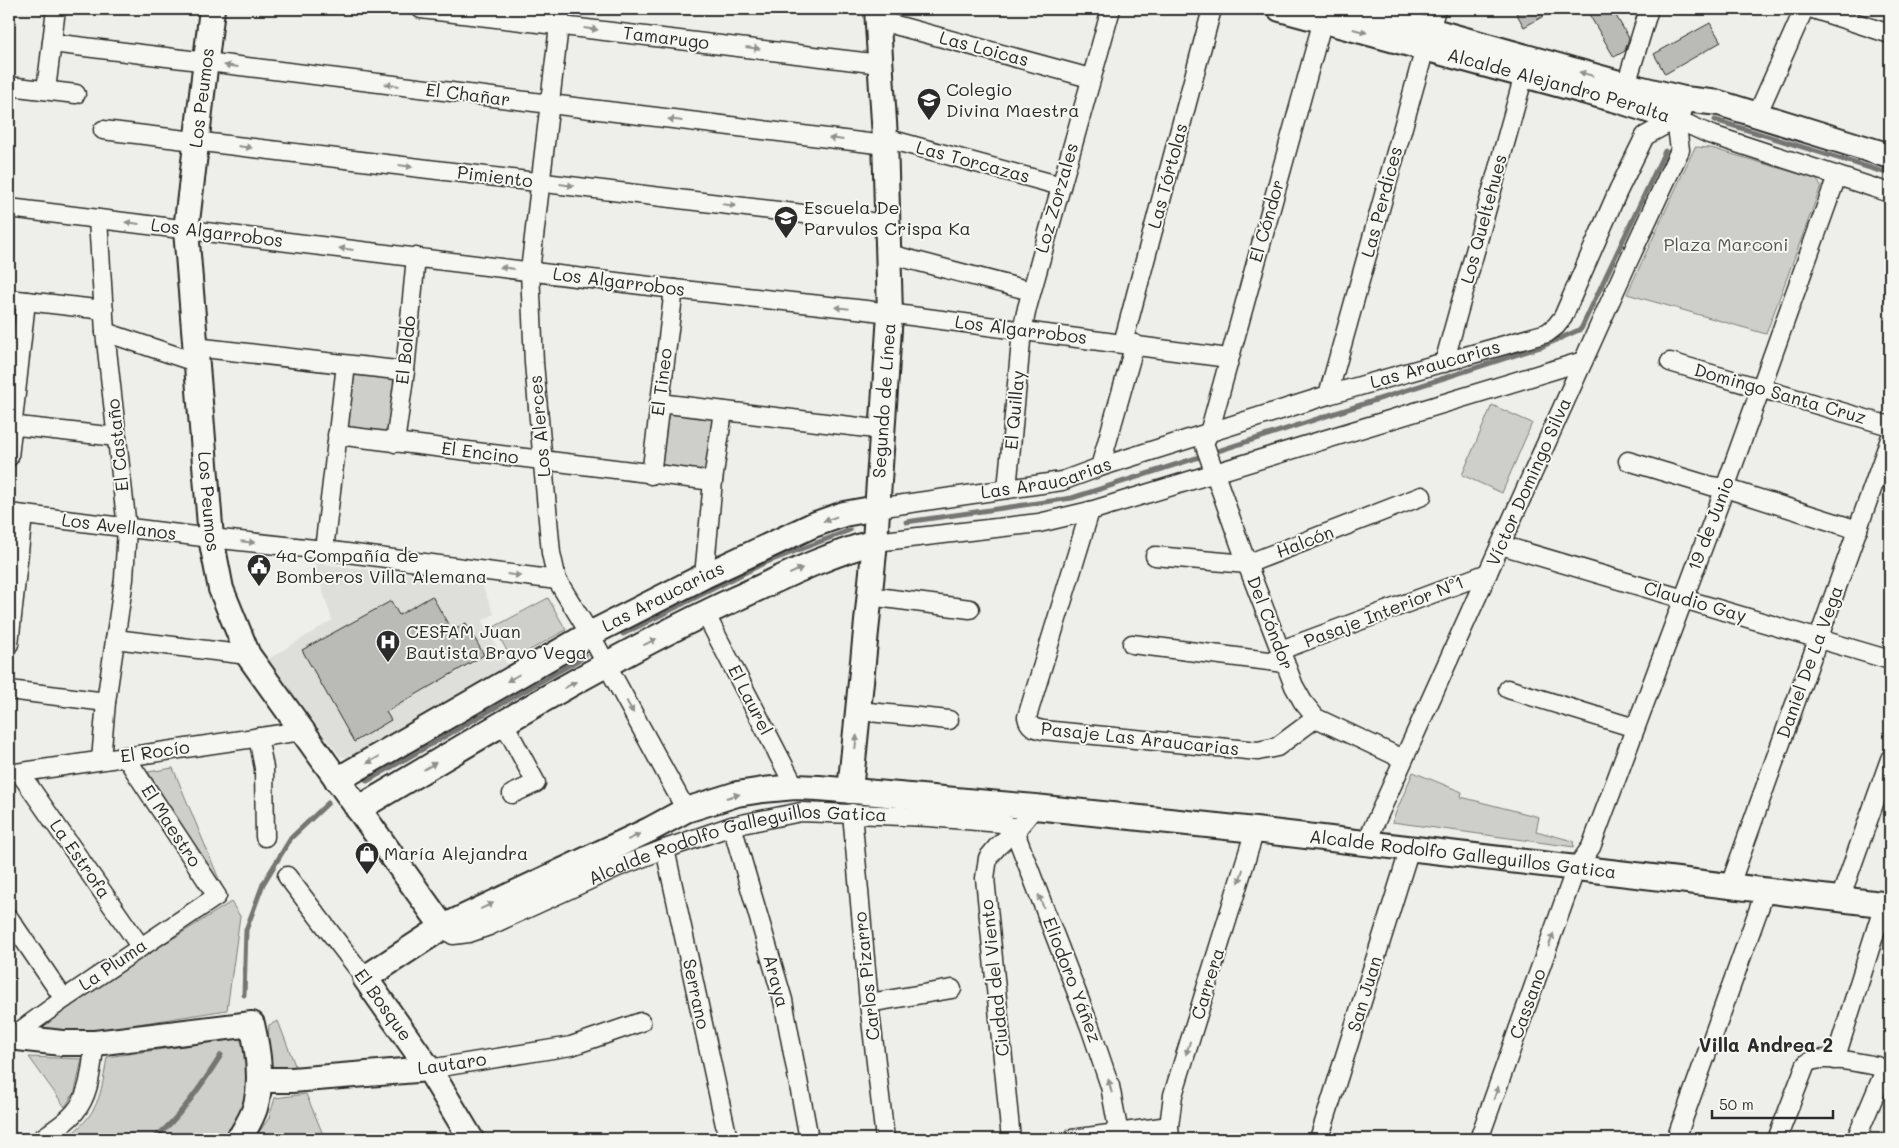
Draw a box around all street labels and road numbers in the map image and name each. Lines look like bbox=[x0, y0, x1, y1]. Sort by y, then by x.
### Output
street label: Tamarugo bbox=[622, 20, 711, 54]
street label: Las Loicas bbox=[937, 25, 1032, 71]
street label: Alcalde Alejandro Peralta bbox=[1445, 42, 1673, 127]
street label: Los Peumos bbox=[183, 47, 219, 149]
street label: El Chañar bbox=[424, 77, 512, 111]
street label: Las Tórtolas bbox=[1141, 120, 1193, 231]
street label: Las Torcazas bbox=[914, 134, 1033, 188]
street label: Loz Zorzales bbox=[1029, 140, 1083, 256]
street label: Las Perdices bbox=[1355, 144, 1407, 260]
street label: Los Queltehues bbox=[1454, 151, 1512, 286]
street label: Pimiento bbox=[456, 159, 535, 193]
street label: El Cóndor bbox=[1243, 176, 1289, 265]
street label: Los Algarrobos bbox=[150, 212, 285, 252]
street label: Los Algarrobos bbox=[552, 261, 687, 301]
street label: Los Algarrobos bbox=[954, 309, 1089, 349]
street label: El Boldo bbox=[389, 314, 421, 385]
street label: Segundo de Línea bbox=[866, 322, 900, 479]
street label: Las Araucarias bbox=[1367, 334, 1503, 393]
street label: El Tineo bbox=[645, 346, 677, 417]
street label: Domingo Santa Cruz bbox=[1692, 357, 1869, 429]
street label: El Quillay bbox=[999, 369, 1029, 451]
street label: Los Alerces bbox=[523, 374, 555, 478]
street label: Víctor Domingo Silva bbox=[1480, 394, 1576, 570]
street label: El Castaño bbox=[100, 397, 134, 493]
street label: El Encino bbox=[440, 435, 520, 469]
street label: Los Peumos bbox=[193, 450, 226, 554]
street label: Las Araucarias bbox=[979, 451, 1114, 504]
street label: 19 de Junio bbox=[1681, 473, 1739, 574]
street label: Los Avellanos bbox=[60, 507, 178, 545]
street label: Halcón bbox=[1272, 519, 1337, 563]
street label: Las Araucarias bbox=[597, 555, 728, 637]
street label: Pasaje Interior Nº1 bbox=[1300, 569, 1467, 653]
street label: Del Cóndor bbox=[1242, 572, 1300, 673]
street label: Claudio Gay bbox=[1641, 575, 1749, 627]
street label: Daniel De La Vega bbox=[1770, 582, 1848, 741]
street label: El Laurel bbox=[723, 660, 779, 739]
street label: Pasaje Las Araucarias bbox=[1040, 716, 1240, 760]
street label: El Rocío bbox=[119, 734, 191, 768]
street label: El Maestro bbox=[136, 780, 208, 872]
street label: Alcalde Rodolfo Galleguillos Gatica bbox=[584, 799, 887, 890]
street label: La Estrofa bbox=[45, 814, 117, 903]
street label: Alcalde Rodolfo Galleguillos Gatica bbox=[1308, 824, 1618, 884]
street label: Ciudad del Viento bbox=[974, 898, 1014, 1058]
street label: Carlos Pizarro bbox=[847, 910, 885, 1042]
street label: Eliodoro Yáñez bbox=[1038, 913, 1108, 1046]
street label: La Pluma bbox=[74, 933, 151, 996]
street label: Carrera bbox=[1185, 945, 1229, 1022]
street label: Araya bbox=[758, 952, 795, 1010]
street label: San Juan bbox=[1341, 953, 1387, 1035]
street label: Serrano bbox=[678, 956, 716, 1031]
street label: El Bosque bbox=[349, 963, 418, 1045]
street label: Cassano bbox=[1503, 965, 1551, 1042]
street label: Lautaro bbox=[416, 1046, 488, 1080]

